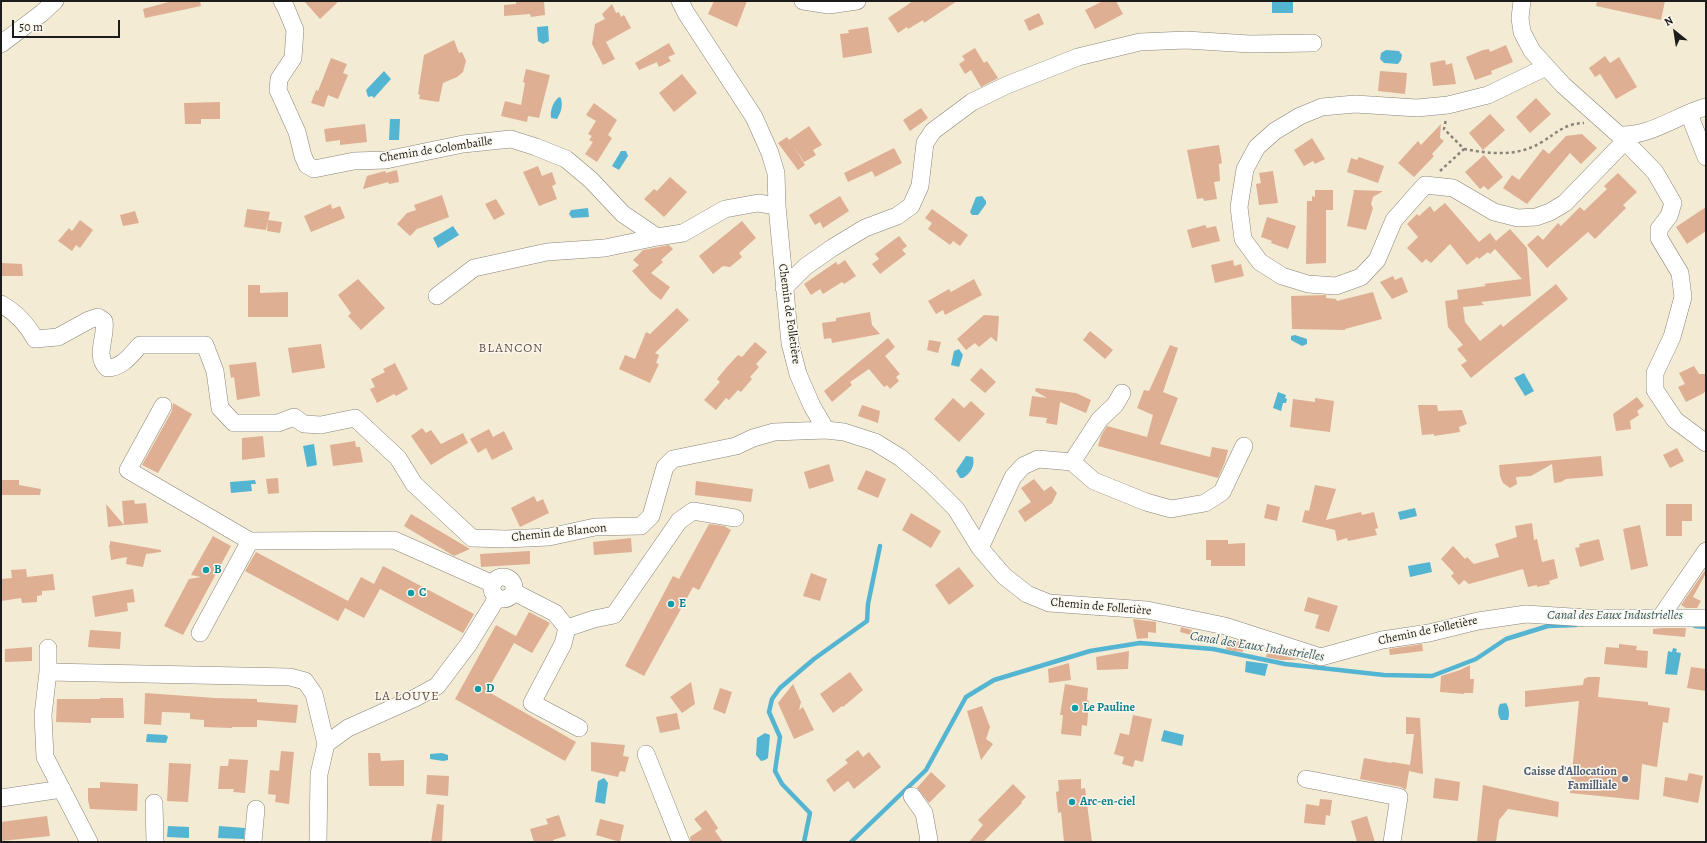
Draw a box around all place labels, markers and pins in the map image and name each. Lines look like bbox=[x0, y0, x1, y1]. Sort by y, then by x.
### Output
place label: B bbox=[214, 563, 222, 577]
marker: B bbox=[201, 565, 211, 575]
place label: C bbox=[419, 586, 426, 600]
marker: C bbox=[406, 588, 416, 598]
place label: E bbox=[679, 597, 686, 611]
marker: E bbox=[666, 599, 676, 609]
place label: D bbox=[486, 682, 494, 696]
marker: D bbox=[473, 684, 483, 694]
place label: Le Pauline bbox=[1083, 701, 1135, 715]
marker: Le Pauline bbox=[1070, 703, 1080, 713]
place label: Caisse d'Allocation Familliale bbox=[1524, 765, 1617, 793]
marker: Caisse d'Allocation Familliale bbox=[1620, 774, 1630, 784]
place label: Arc-en-ciel bbox=[1080, 795, 1135, 809]
marker: Arc-en-ciel bbox=[1067, 797, 1077, 807]

